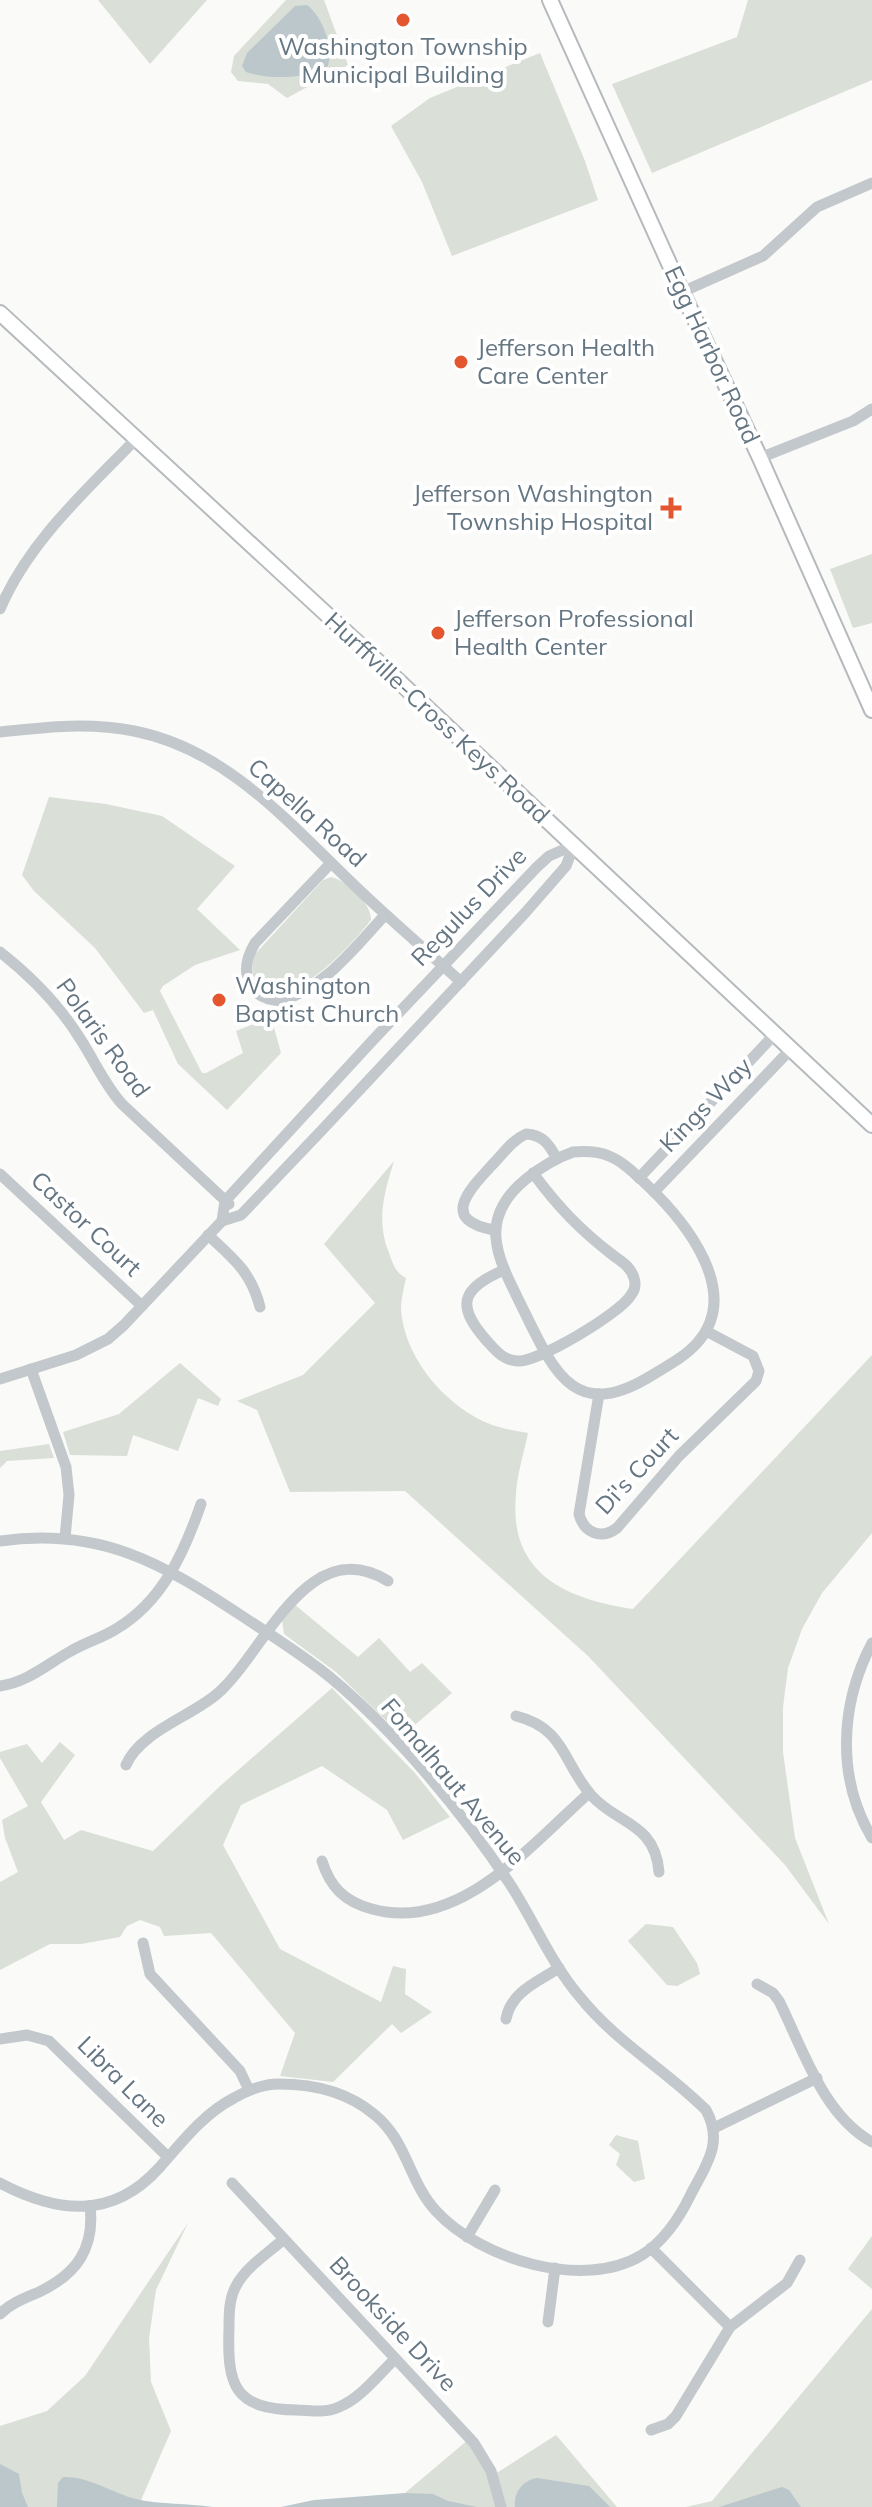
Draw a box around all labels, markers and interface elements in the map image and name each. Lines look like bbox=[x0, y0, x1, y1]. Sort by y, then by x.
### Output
marker: Washington Township Municipal Building bbox=[394, 11, 412, 29]
place label: Washington Township Municipal Building bbox=[278, 31, 528, 89]
street label: Egg Harbor Road bbox=[659, 261, 767, 448]
place label: Jefferson Health Care Center bbox=[477, 332, 655, 390]
marker: Jefferson Health Care Center bbox=[452, 353, 470, 371]
place label: Jefferson Washington Township Hospital bbox=[413, 478, 653, 536]
marker: Jefferson Washington Township Hospital bbox=[660, 497, 682, 519]
place label: Jefferson Professional Health Center bbox=[454, 603, 694, 661]
street label: Hurffville-Cross Keys Road bbox=[319, 605, 556, 829]
marker: Jefferson Professional Health Center bbox=[429, 624, 447, 642]
street label: Capella Road bbox=[242, 751, 373, 873]
street label: Regulus Drive bbox=[404, 841, 532, 972]
place label: Washington Baptist Church bbox=[235, 970, 399, 1028]
street label: Polaris Road bbox=[50, 972, 157, 1103]
marker: Washington Baptist Church bbox=[210, 991, 228, 1009]
street label: Kings Way bbox=[653, 1051, 758, 1158]
street label: Castor Court bbox=[25, 1165, 148, 1282]
street label: Di's Court bbox=[588, 1421, 684, 1520]
street label: Fomalhaut Avenue bbox=[375, 1692, 532, 1871]
street label: Libra Lane bbox=[72, 2029, 176, 2133]
street label: Brookside Drive bbox=[324, 2250, 464, 2397]

